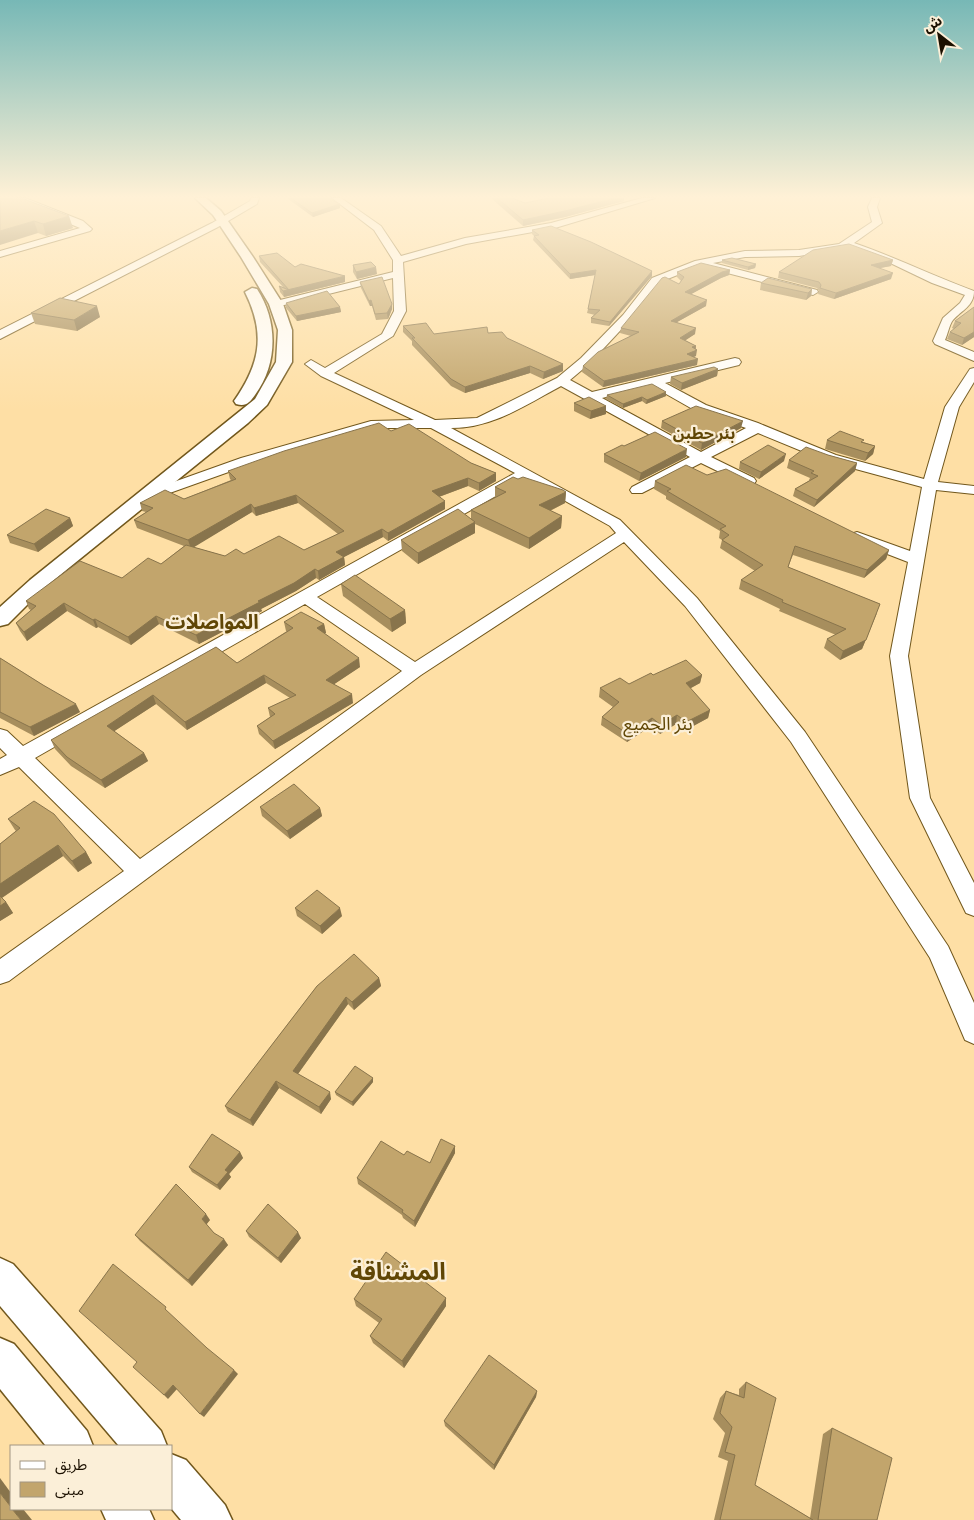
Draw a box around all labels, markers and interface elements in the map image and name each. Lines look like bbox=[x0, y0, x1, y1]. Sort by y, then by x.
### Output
north arrow bbox=[914, 10, 964, 60]
text: ش bbox=[920, 12, 945, 37]
district label: بئر حطبن bbox=[673, 424, 735, 443]
district label: المواصلات bbox=[165, 610, 259, 634]
district label: بئر الجميع bbox=[623, 713, 693, 738]
district label: المشناقة bbox=[350, 1257, 446, 1286]
legend bbox=[10, 1445, 172, 1510]
text: طريق bbox=[55, 1456, 87, 1475]
text: مبنى bbox=[55, 1481, 84, 1499]

